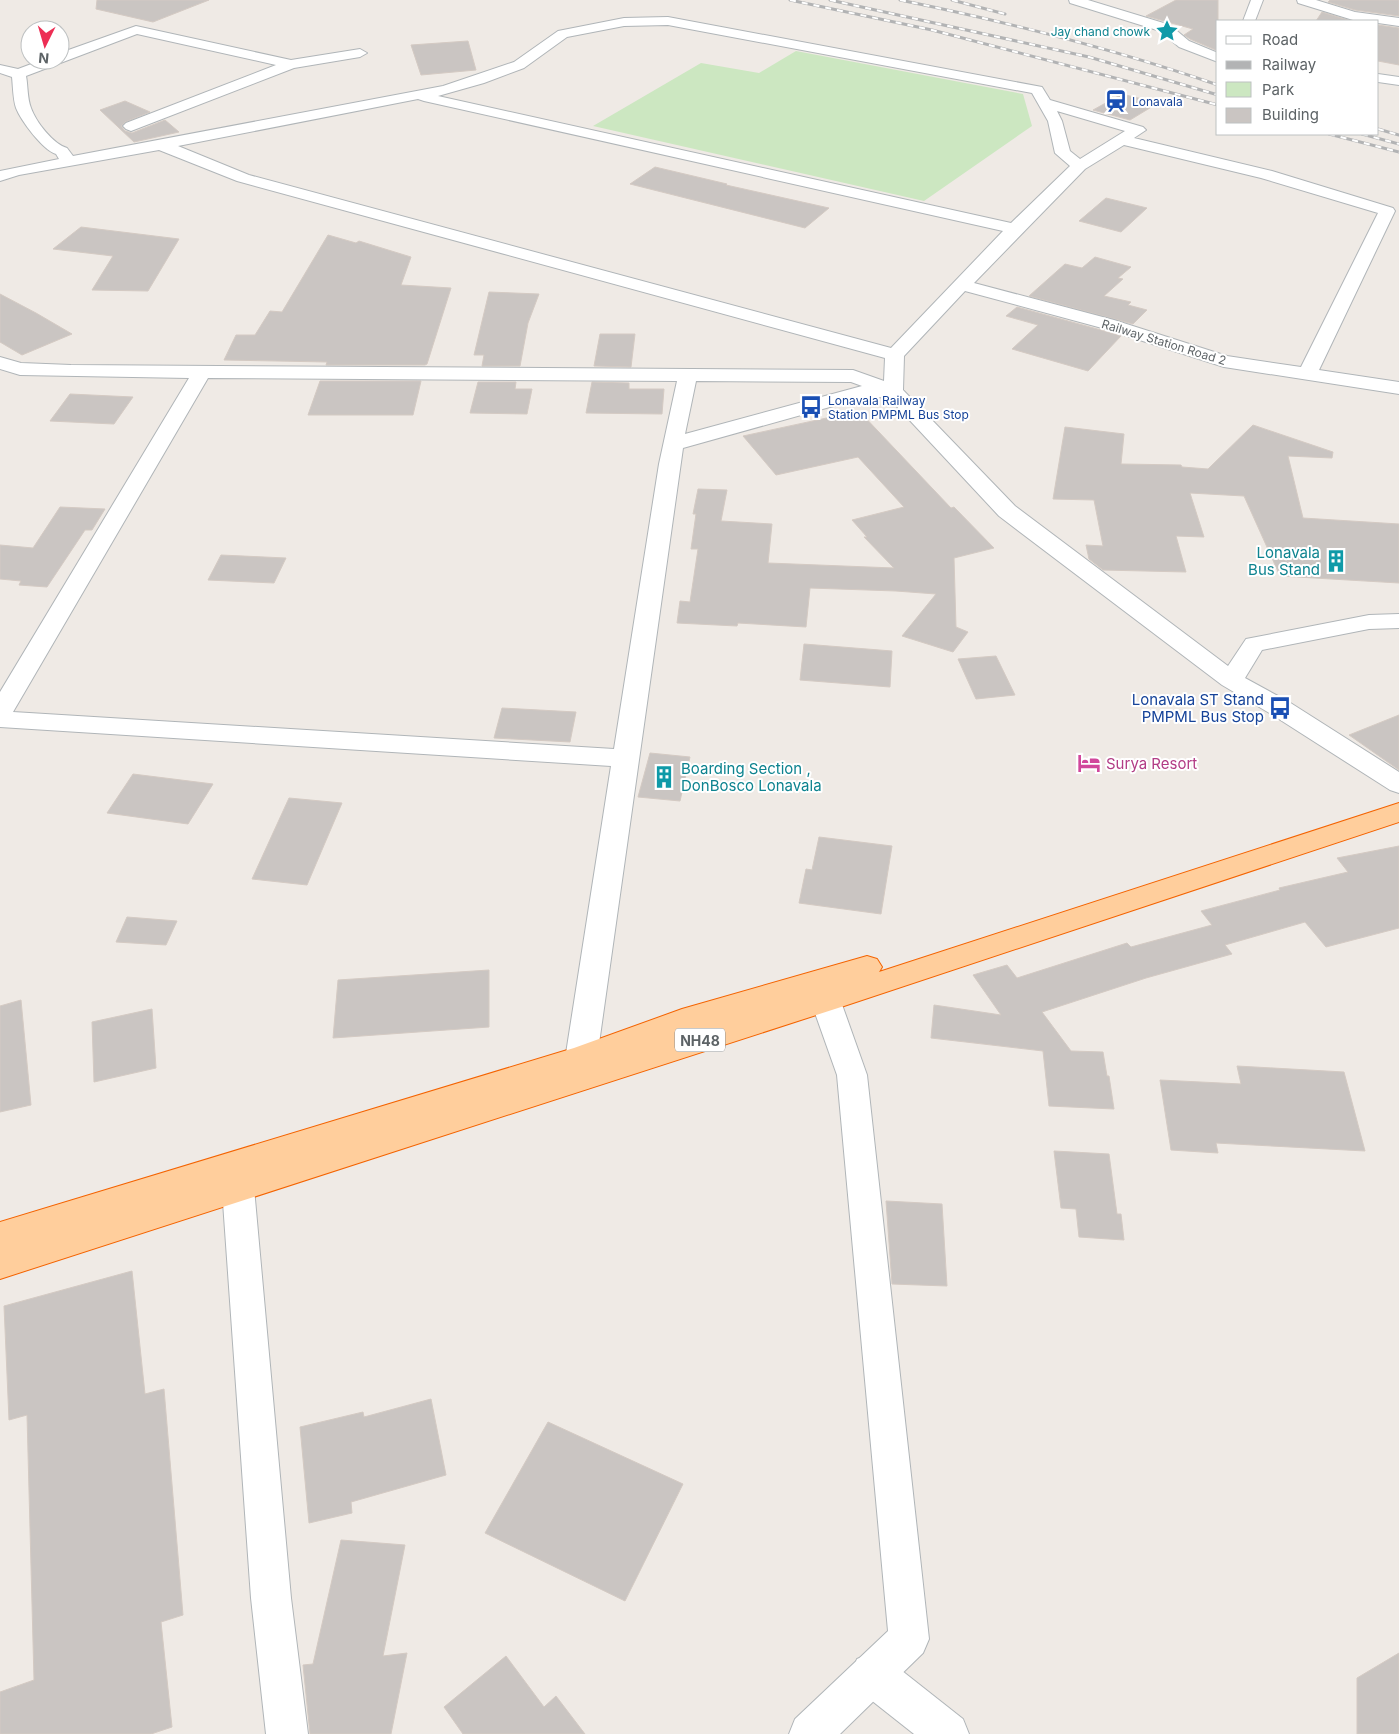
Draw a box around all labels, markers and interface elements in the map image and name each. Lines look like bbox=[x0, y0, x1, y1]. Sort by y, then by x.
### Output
place icon: Jay chand chowk bbox=[1154, 18, 1180, 44]
north arrow bbox=[20, 20, 70, 70]
legend bbox=[1216, 20, 1379, 135]
place label: Jay chand chowk bbox=[1051, 24, 1150, 39]
text: Road bbox=[1262, 30, 1298, 49]
text: N bbox=[38, 50, 50, 67]
text: Railway bbox=[1262, 55, 1317, 74]
text: Park bbox=[1262, 80, 1295, 99]
station icon: Lonavala bbox=[1103, 88, 1129, 114]
place label: Lonavala bbox=[1132, 94, 1183, 109]
text: Building bbox=[1262, 105, 1319, 124]
street label: Railway Station Road 2 bbox=[1100, 316, 1228, 368]
place label: Lonavala Railway Station PMPML Bus Stop bbox=[828, 393, 969, 422]
bus stop icon: Lonavala Railway Station PMPML Bus Stop bbox=[798, 394, 824, 420]
place label: Lonavala Bus Stand bbox=[1248, 543, 1320, 579]
building icon: Lonavala Bus Stand bbox=[1323, 548, 1349, 574]
place label: Lonavala ST Stand PMPML Bus Stop bbox=[1132, 690, 1264, 726]
bus stop icon: Lonavala ST Stand PMPML Bus Stop bbox=[1267, 695, 1293, 721]
hotel icon: Surya Resort bbox=[1076, 750, 1102, 776]
place label: Surya Resort bbox=[1106, 754, 1197, 773]
place label: Boarding Section , DonBosco Lonavala bbox=[681, 759, 822, 795]
building icon: Boarding Section , DonBosco Lonavala bbox=[651, 764, 677, 790]
road number: NH48 bbox=[675, 1028, 725, 1052]

